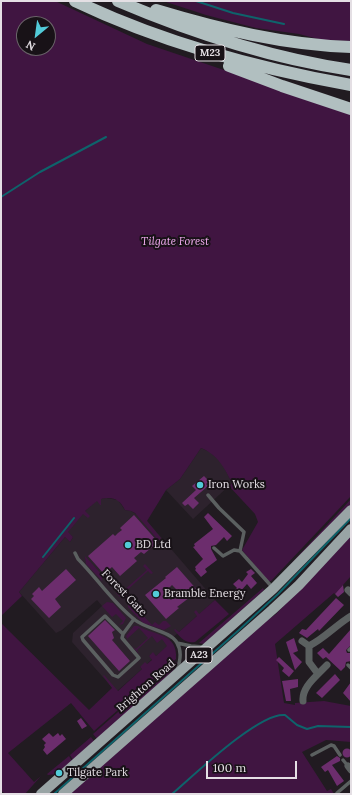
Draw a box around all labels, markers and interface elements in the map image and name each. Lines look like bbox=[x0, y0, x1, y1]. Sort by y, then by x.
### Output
north arrow bbox=[16, 16, 56, 56]
text: N bbox=[24, 37, 38, 54]
road number: M23 bbox=[195, 45, 225, 61]
park label: Tilgate Forest bbox=[141, 235, 209, 249]
place label: Iron Works bbox=[208, 478, 265, 492]
marker: Iron Works bbox=[195, 480, 205, 490]
place label: BD Ltd bbox=[136, 538, 171, 552]
marker: BD Ltd bbox=[123, 540, 133, 550]
street label: Forest Gate bbox=[99, 567, 149, 619]
place label: Bramble Energy bbox=[164, 587, 245, 601]
marker: Bramble Energy bbox=[151, 589, 161, 599]
road number: A23 bbox=[186, 647, 212, 663]
street label: Brighton Road bbox=[114, 657, 178, 715]
scale bar bbox=[208, 753, 299, 779]
text: 100 m bbox=[213, 760, 246, 775]
place label: Tilgate Park bbox=[67, 766, 128, 780]
marker: Tilgate Park bbox=[54, 768, 64, 778]

